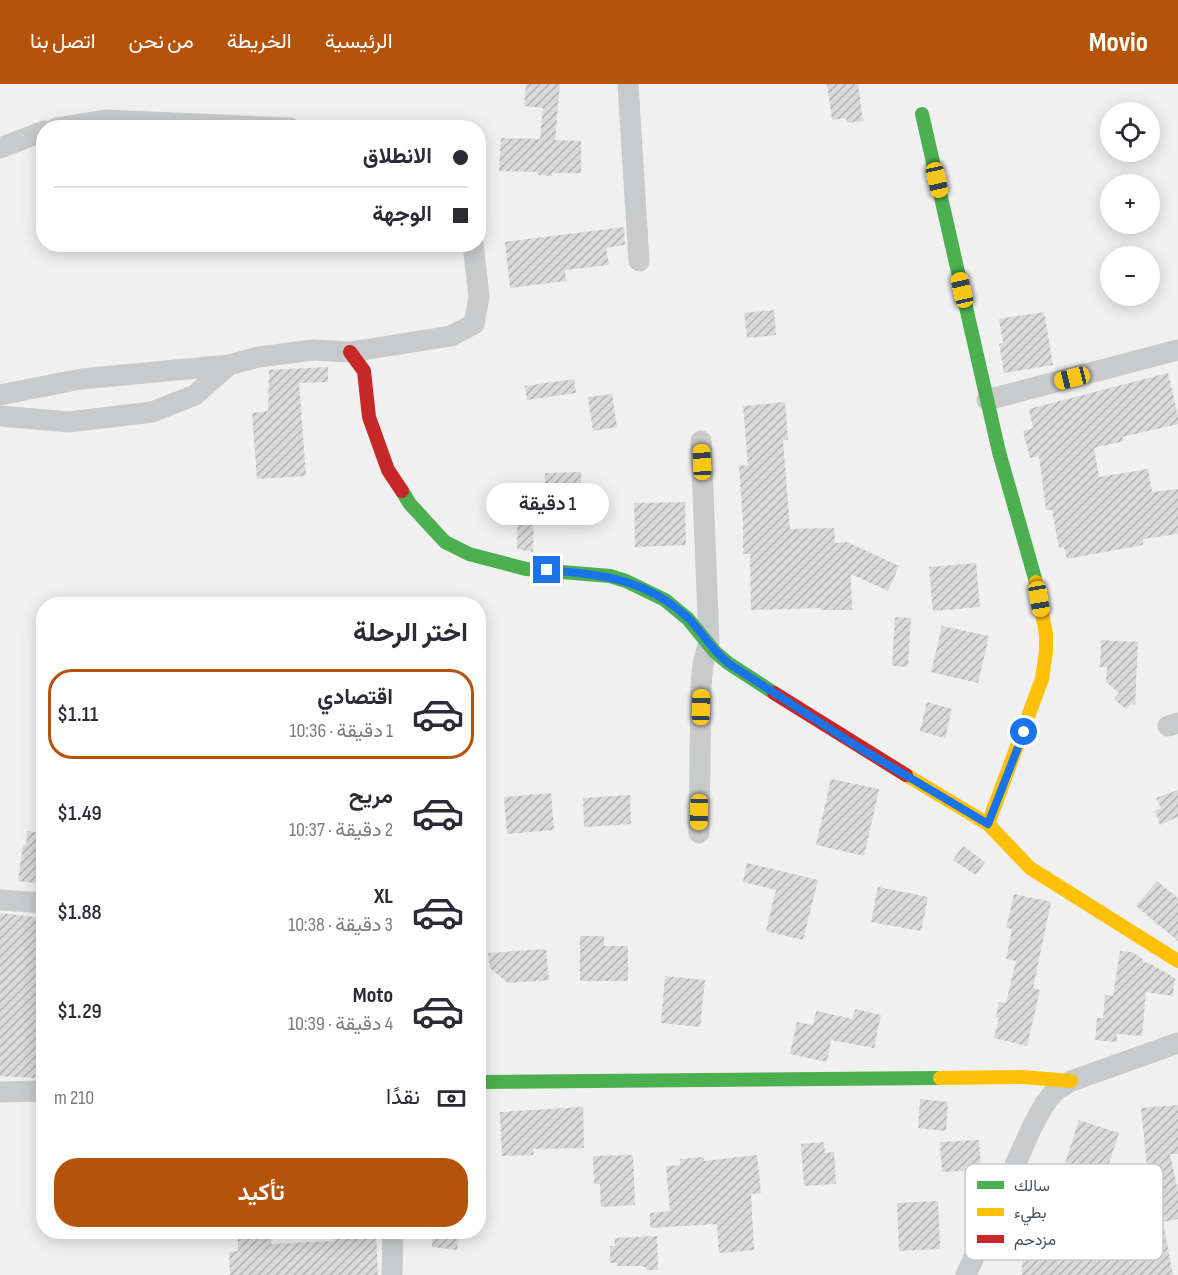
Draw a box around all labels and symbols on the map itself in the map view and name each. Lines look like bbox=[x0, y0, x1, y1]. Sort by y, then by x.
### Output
car bbox=[924, 160, 950, 200]
car bbox=[949, 270, 975, 310]
car bbox=[1052, 365, 1092, 391]
car bbox=[692, 444, 712, 480]
callout: 1 دقيقة bbox=[486, 483, 608, 525]
route end bbox=[533, 556, 560, 583]
car bbox=[1027, 580, 1051, 618]
car bbox=[692, 689, 710, 725]
route start bbox=[1010, 718, 1037, 745]
car bbox=[690, 794, 708, 830]
legend bbox=[965, 1164, 1163, 1260]
text: سالك bbox=[1014, 1177, 1050, 1196]
text: بطيء bbox=[1014, 1204, 1046, 1226]
text: مزدحم bbox=[1014, 1231, 1056, 1250]

